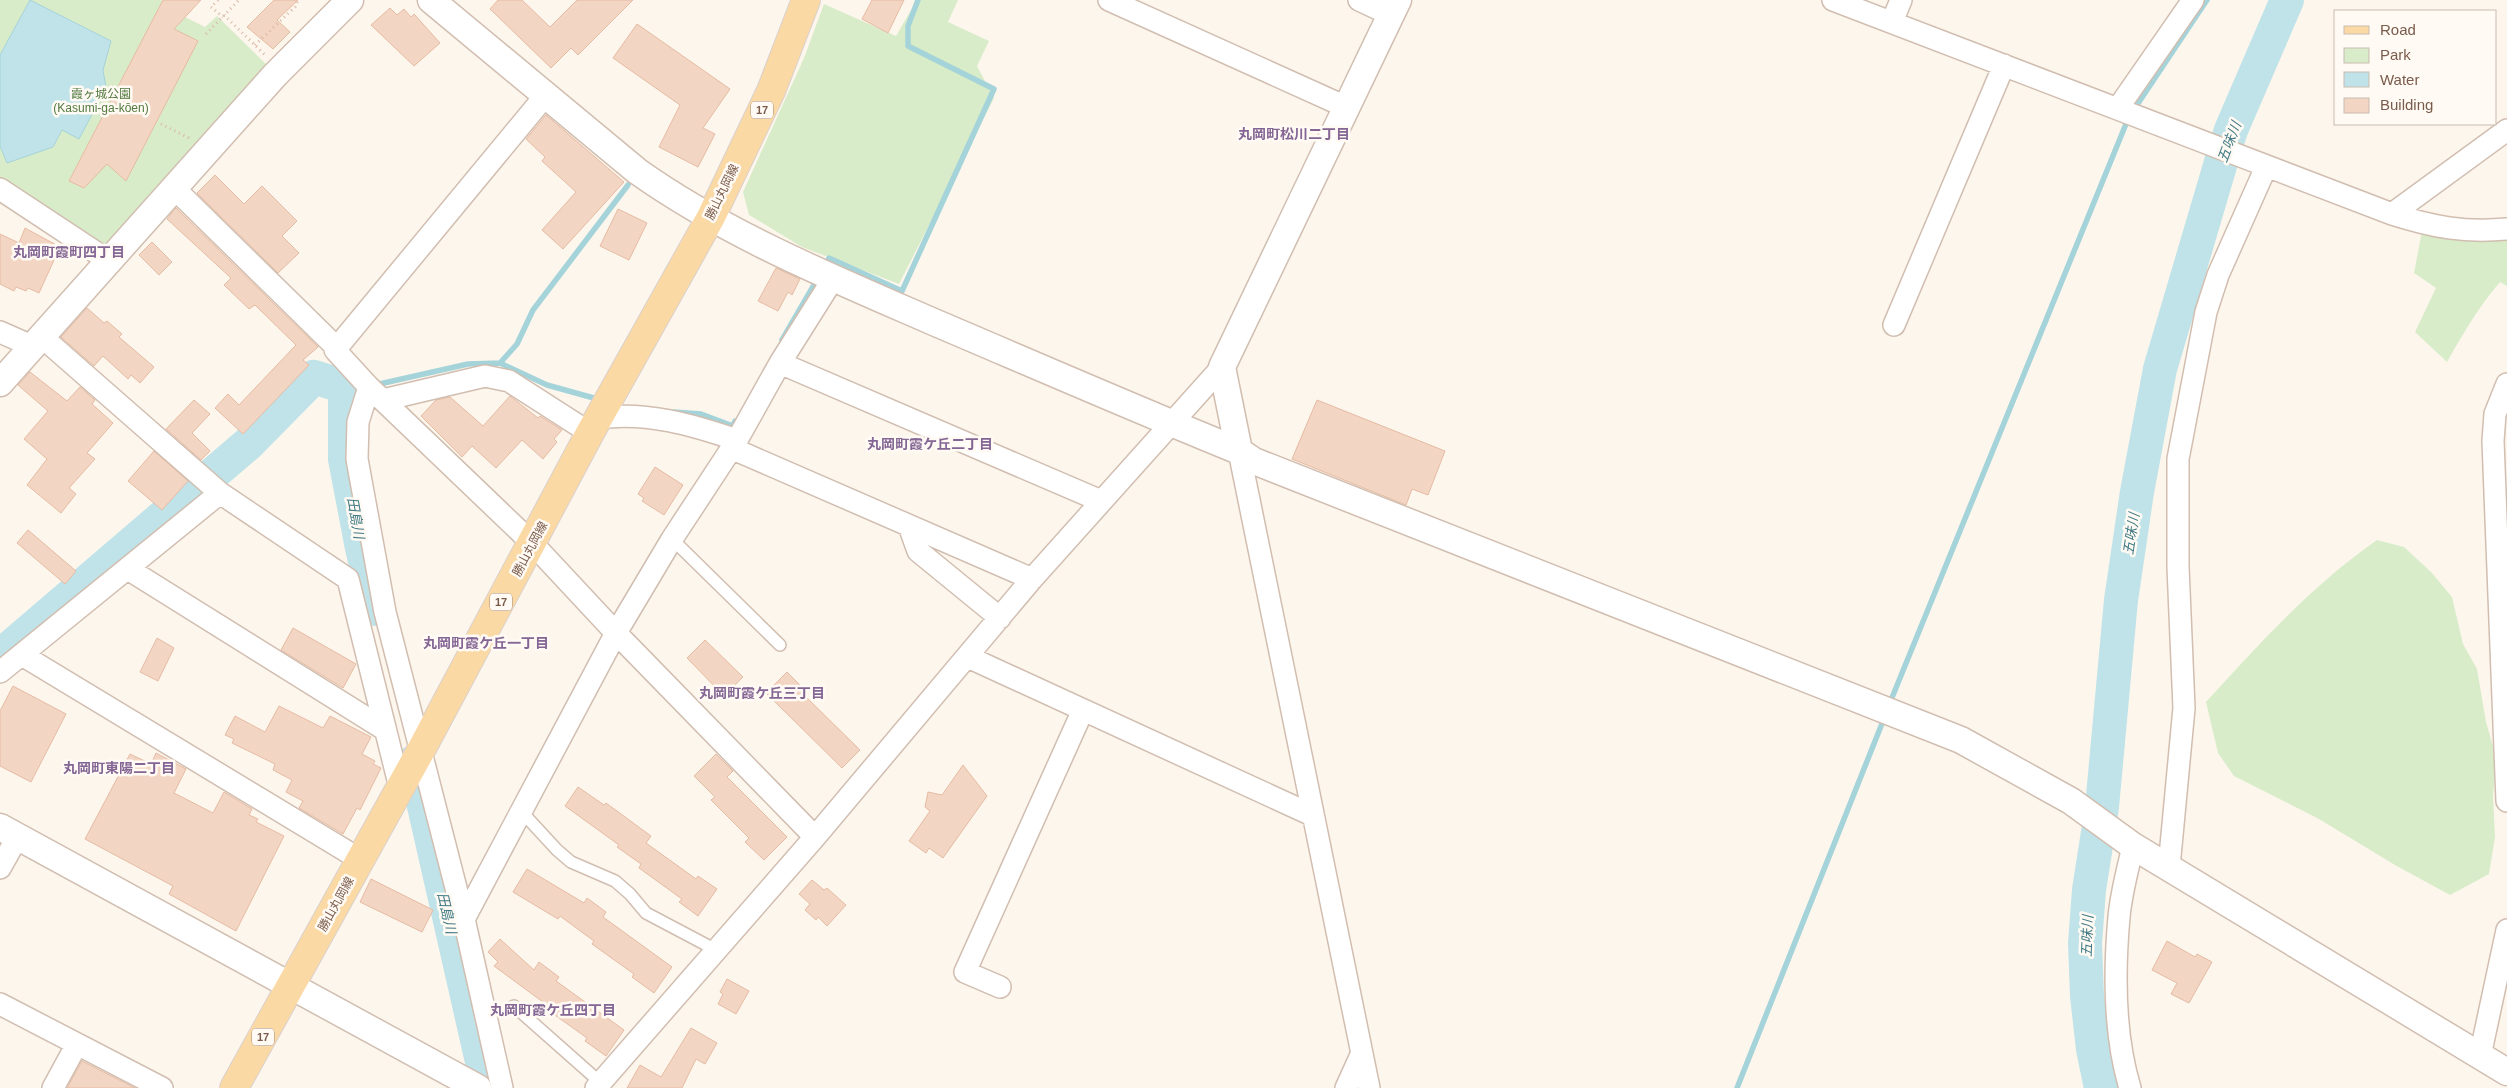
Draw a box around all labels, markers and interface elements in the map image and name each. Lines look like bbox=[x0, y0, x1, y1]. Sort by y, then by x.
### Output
legend bbox=[2334, 10, 2497, 125]
text: Road bbox=[2380, 21, 2416, 38]
text: Park bbox=[2380, 46, 2411, 63]
text: Water bbox=[2380, 71, 2419, 88]
park label: 霞ヶ城公園 (Kasumi-ga-kōen) bbox=[53, 87, 149, 115]
text: Building bbox=[2380, 96, 2433, 113]
road number: 17 bbox=[751, 102, 773, 118]
water label: 五味川 bbox=[2214, 118, 2245, 164]
district label: 丸岡町松川二丁目 bbox=[1238, 126, 1350, 142]
street label: 勝山丸岡線 bbox=[703, 162, 741, 222]
district label: 丸岡町霞町四丁目 bbox=[13, 244, 125, 260]
district label: 丸岡町霞ケ丘二丁目 bbox=[867, 436, 993, 452]
water label: 田島川 bbox=[344, 496, 368, 542]
water label: 五味川 bbox=[2120, 510, 2142, 556]
street label: 勝山丸岡線 bbox=[510, 519, 550, 579]
road number: 17 bbox=[490, 594, 512, 610]
district label: 丸岡町霞ケ丘一丁目 bbox=[423, 635, 549, 651]
district label: 丸岡町霞ケ丘三丁目 bbox=[699, 685, 825, 701]
district label: 丸岡町東陽二丁目 bbox=[63, 760, 175, 776]
street label: 勝山丸岡線 bbox=[315, 874, 357, 934]
water label: 田島川 bbox=[434, 891, 460, 937]
water label: 五味川 bbox=[2078, 913, 2096, 957]
district label: 丸岡町霞ケ丘四丁目 bbox=[490, 1002, 616, 1018]
road number: 17 bbox=[252, 1028, 274, 1046]

